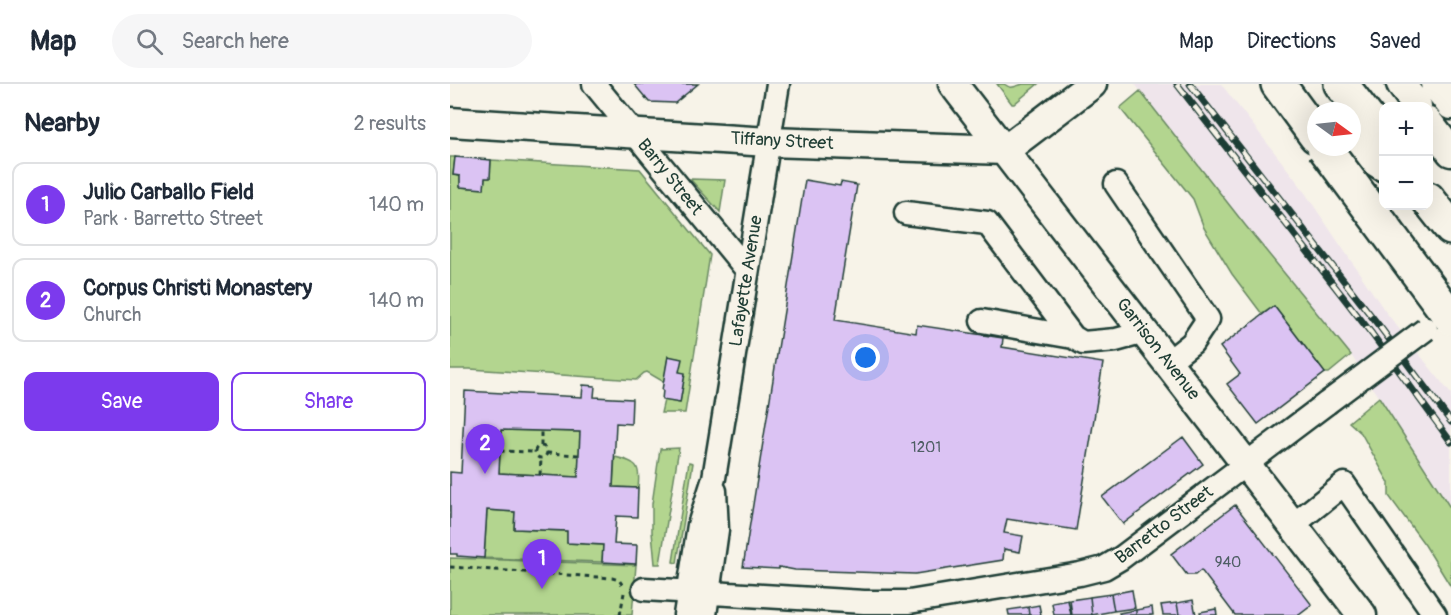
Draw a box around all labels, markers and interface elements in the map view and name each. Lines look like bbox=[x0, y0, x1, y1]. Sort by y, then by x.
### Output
search box bbox=[112, 14, 532, 68]
text: Map bbox=[30, 24, 76, 59]
icon: search bbox=[133, 25, 166, 58]
text: Search here bbox=[181, 27, 289, 55]
text: Map bbox=[1179, 28, 1214, 55]
text: Directions bbox=[1247, 28, 1336, 55]
text: Saved bbox=[1369, 28, 1421, 55]
north arrow bbox=[1307, 102, 1361, 156]
map controls bbox=[1379, 102, 1433, 210]
button: + bbox=[1379, 102, 1433, 156]
text: Nearby bbox=[24, 107, 100, 139]
text: 2 results bbox=[354, 111, 426, 136]
street label: Tiffany Street bbox=[730, 127, 835, 155]
street label: Barry Street bbox=[632, 134, 708, 220]
button: − bbox=[1379, 156, 1433, 210]
text: Julio Carballo Field bbox=[83, 178, 254, 206]
text: 1 bbox=[42, 192, 49, 217]
text: 140 m bbox=[369, 192, 424, 217]
text: Park · Barretto Street bbox=[83, 206, 263, 231]
street label: Lafayette Avenue bbox=[724, 214, 768, 348]
text: Corpus Christi Monastery bbox=[83, 274, 312, 302]
text: 2 bbox=[40, 288, 51, 313]
text: 140 m bbox=[369, 288, 424, 313]
street label: Garrison Avenue bbox=[1111, 293, 1205, 405]
text: Church bbox=[83, 302, 141, 327]
your location bbox=[851, 343, 880, 372]
button: Save bbox=[24, 372, 219, 431]
button: Share bbox=[231, 372, 426, 431]
pin: 2 bbox=[465, 424, 504, 474]
house number: 1201 bbox=[911, 438, 941, 457]
street label: Barretto Street bbox=[1110, 480, 1218, 569]
pin: 1 bbox=[522, 540, 562, 589]
house number: 940 bbox=[1215, 553, 1241, 572]

